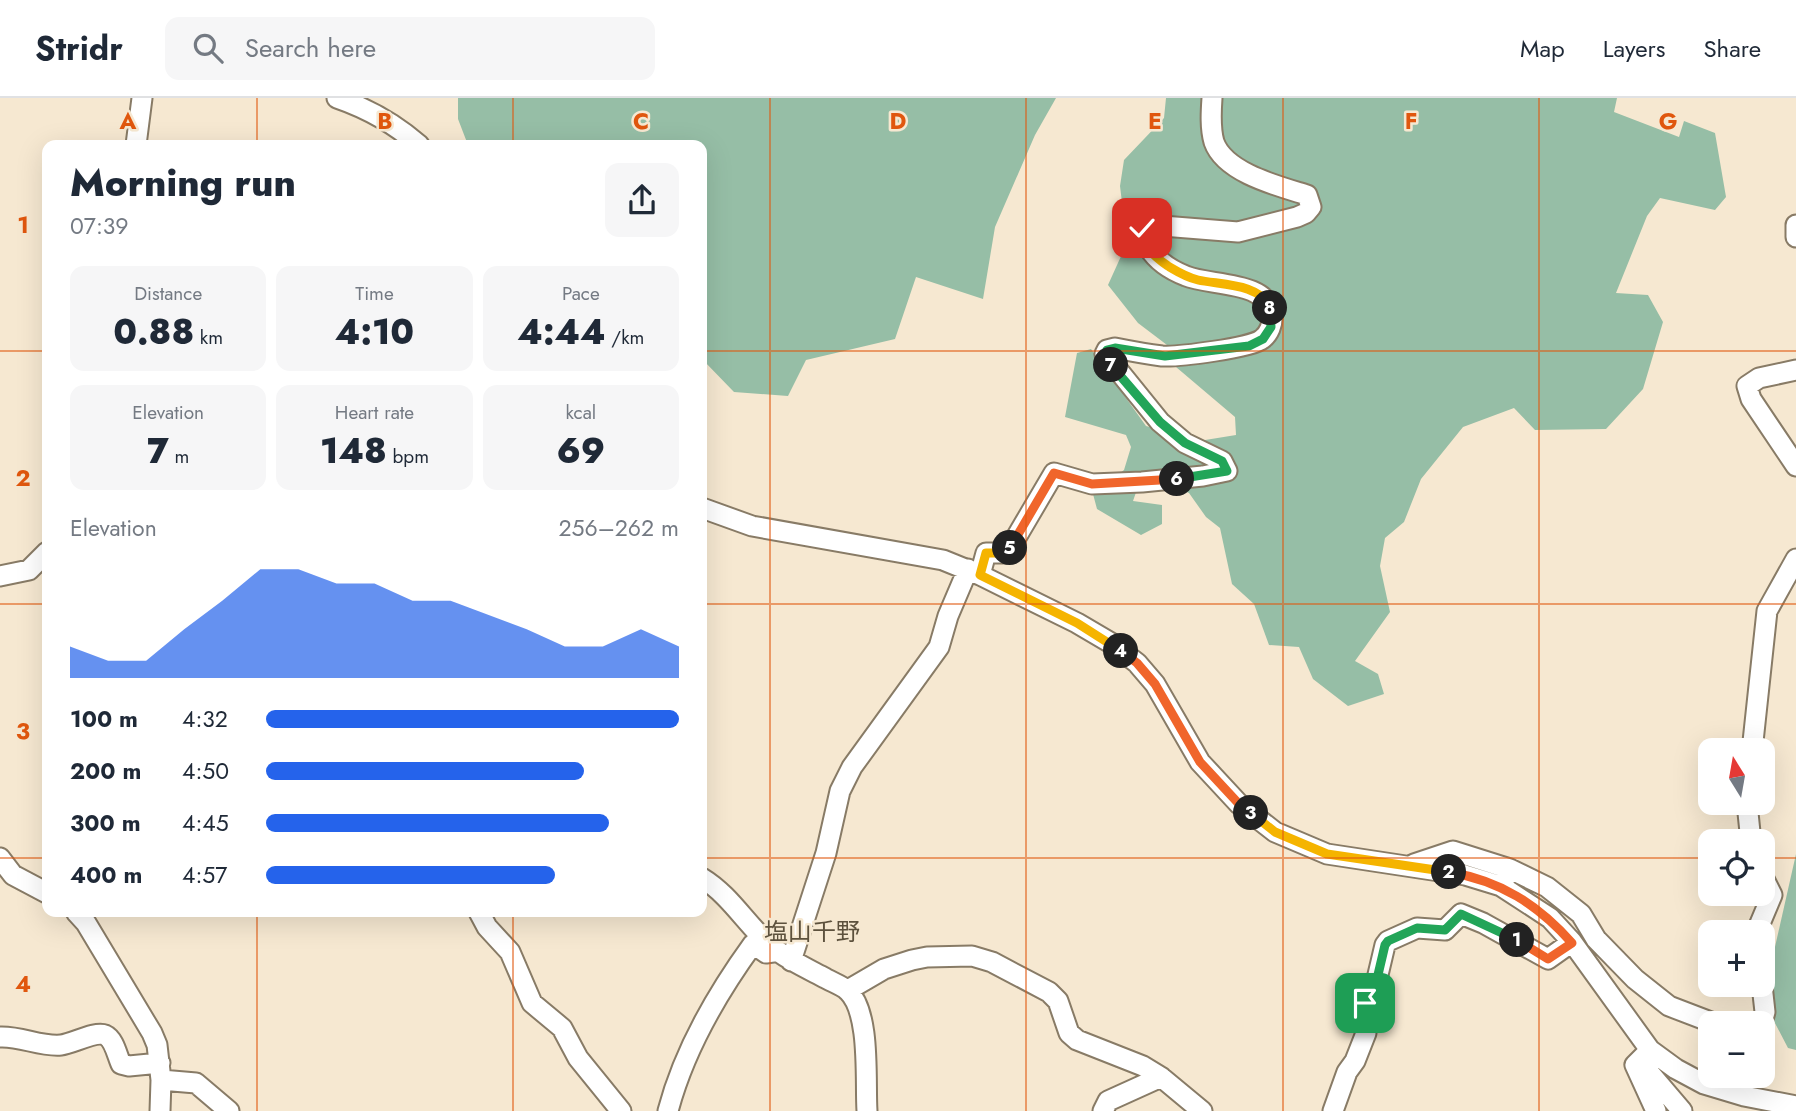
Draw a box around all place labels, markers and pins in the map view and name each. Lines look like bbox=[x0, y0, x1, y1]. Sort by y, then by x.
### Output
pin bbox=[1112, 198, 1172, 258]
pin: 8 bbox=[1252, 290, 1288, 326]
pin: 7 bbox=[1094, 348, 1128, 382]
pin: 6 bbox=[1160, 462, 1194, 496]
pin: 5 bbox=[992, 531, 1028, 566]
pin: 4 bbox=[1104, 634, 1138, 668]
pin: 3 bbox=[1234, 796, 1268, 830]
pin: 2 bbox=[1432, 854, 1466, 890]
pin: 1 bbox=[1500, 922, 1534, 958]
pin bbox=[1335, 973, 1395, 1033]

